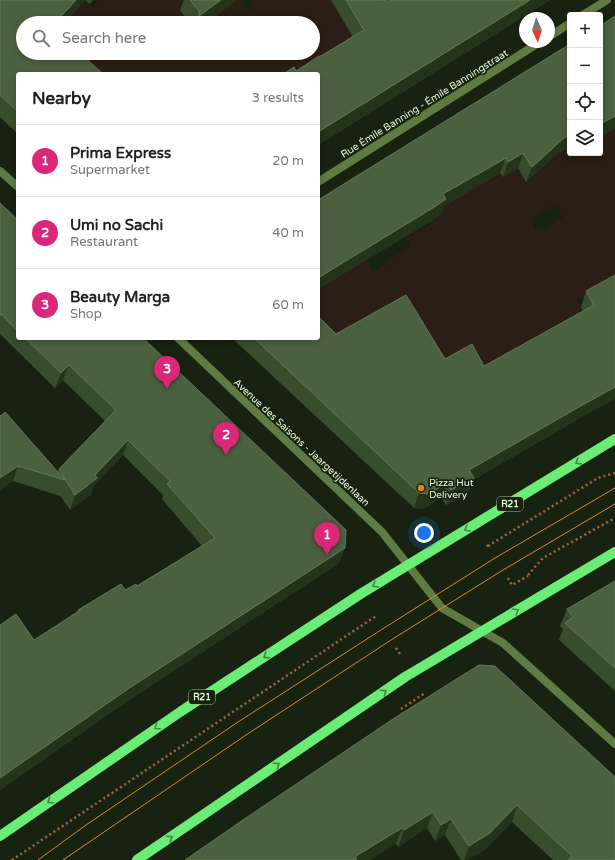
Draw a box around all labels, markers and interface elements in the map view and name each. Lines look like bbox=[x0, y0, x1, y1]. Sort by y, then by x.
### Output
north arrow bbox=[519, 12, 555, 48]
map controls bbox=[567, 12, 603, 156]
button: + bbox=[567, 12, 603, 48]
search box bbox=[16, 16, 320, 60]
icon: search bbox=[30, 27, 52, 49]
text: Search here bbox=[62, 29, 146, 47]
street label: Rue Émile Banning - Émile Banningstraat bbox=[339, 47, 510, 161]
button: − bbox=[567, 48, 603, 84]
button: locate bbox=[567, 84, 603, 120]
text: Nearby bbox=[32, 88, 91, 109]
text: 3 results bbox=[252, 90, 304, 106]
button: layers bbox=[567, 120, 603, 156]
text: Prima Express bbox=[70, 144, 171, 162]
text: 1 bbox=[41, 153, 49, 169]
text: 20 m bbox=[272, 153, 304, 169]
text: Supermarket bbox=[70, 162, 150, 178]
text: Umi no Sachi bbox=[70, 216, 163, 234]
text: 2 bbox=[41, 225, 49, 241]
text: 40 m bbox=[272, 225, 304, 241]
text: Restaurant bbox=[70, 234, 138, 250]
text: Beauty Marga bbox=[70, 288, 170, 306]
text: 3 bbox=[41, 297, 49, 313]
text: 60 m bbox=[272, 297, 304, 313]
text: Shop bbox=[70, 306, 102, 322]
pin: 3 bbox=[154, 356, 180, 389]
street label: Avenue des Saisons - Jaargetijdenlaan bbox=[231, 376, 372, 509]
pin: 2 bbox=[213, 422, 239, 455]
one-way arrow bbox=[575, 457, 582, 464]
place label: Pizza Hut Delivery bbox=[429, 477, 474, 501]
marker: Pizza Hut Delivery bbox=[416, 483, 426, 493]
road number: R21 bbox=[497, 497, 523, 511]
pin: 1 bbox=[314, 522, 340, 555]
your location bbox=[414, 523, 434, 543]
one-way arrow bbox=[464, 525, 471, 532]
one-way arrow bbox=[372, 580, 379, 588]
one-way arrow bbox=[512, 609, 519, 616]
one-way arrow bbox=[263, 651, 270, 659]
one-way arrow bbox=[380, 689, 387, 696]
road number: R21 bbox=[189, 690, 215, 704]
one-way arrow bbox=[154, 722, 161, 730]
one-way arrow bbox=[273, 762, 280, 770]
one-way arrow bbox=[48, 796, 55, 803]
one-way arrow bbox=[165, 836, 172, 843]

